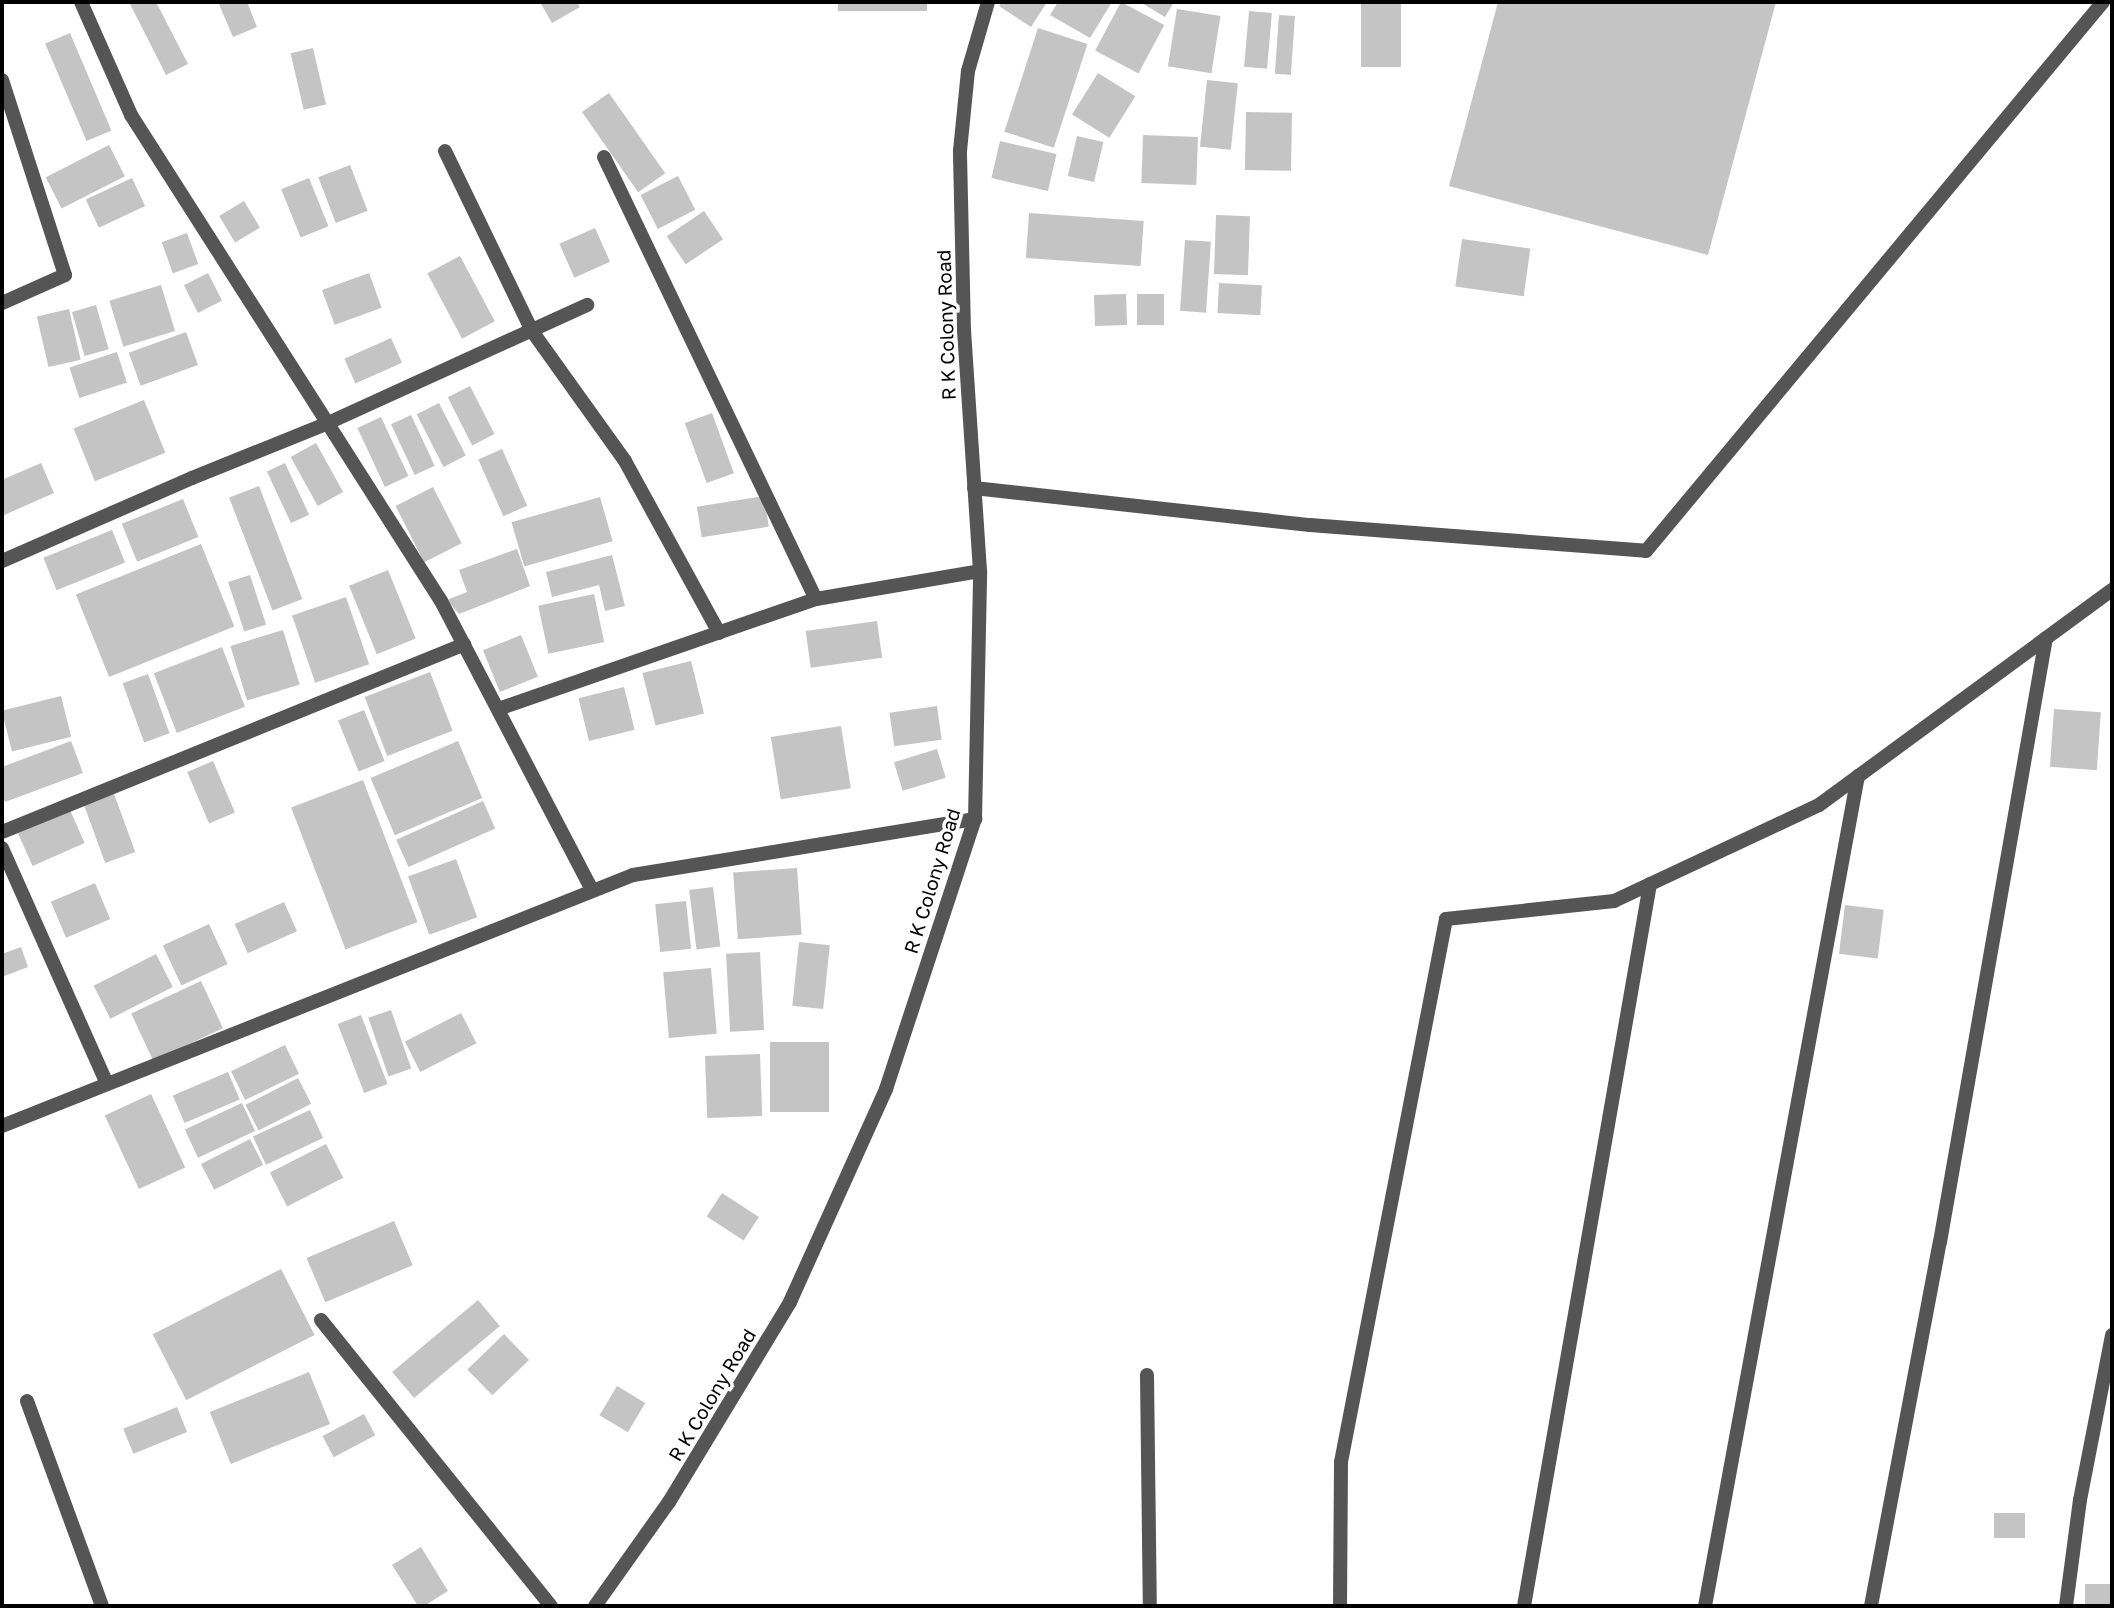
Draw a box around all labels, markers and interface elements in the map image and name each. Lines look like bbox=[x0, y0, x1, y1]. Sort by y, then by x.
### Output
street label: R K Colony Road bbox=[932, 249, 960, 401]
street label: R K Colony Road bbox=[899, 806, 965, 956]
street label: R K Colony Road bbox=[664, 1325, 760, 1465]

